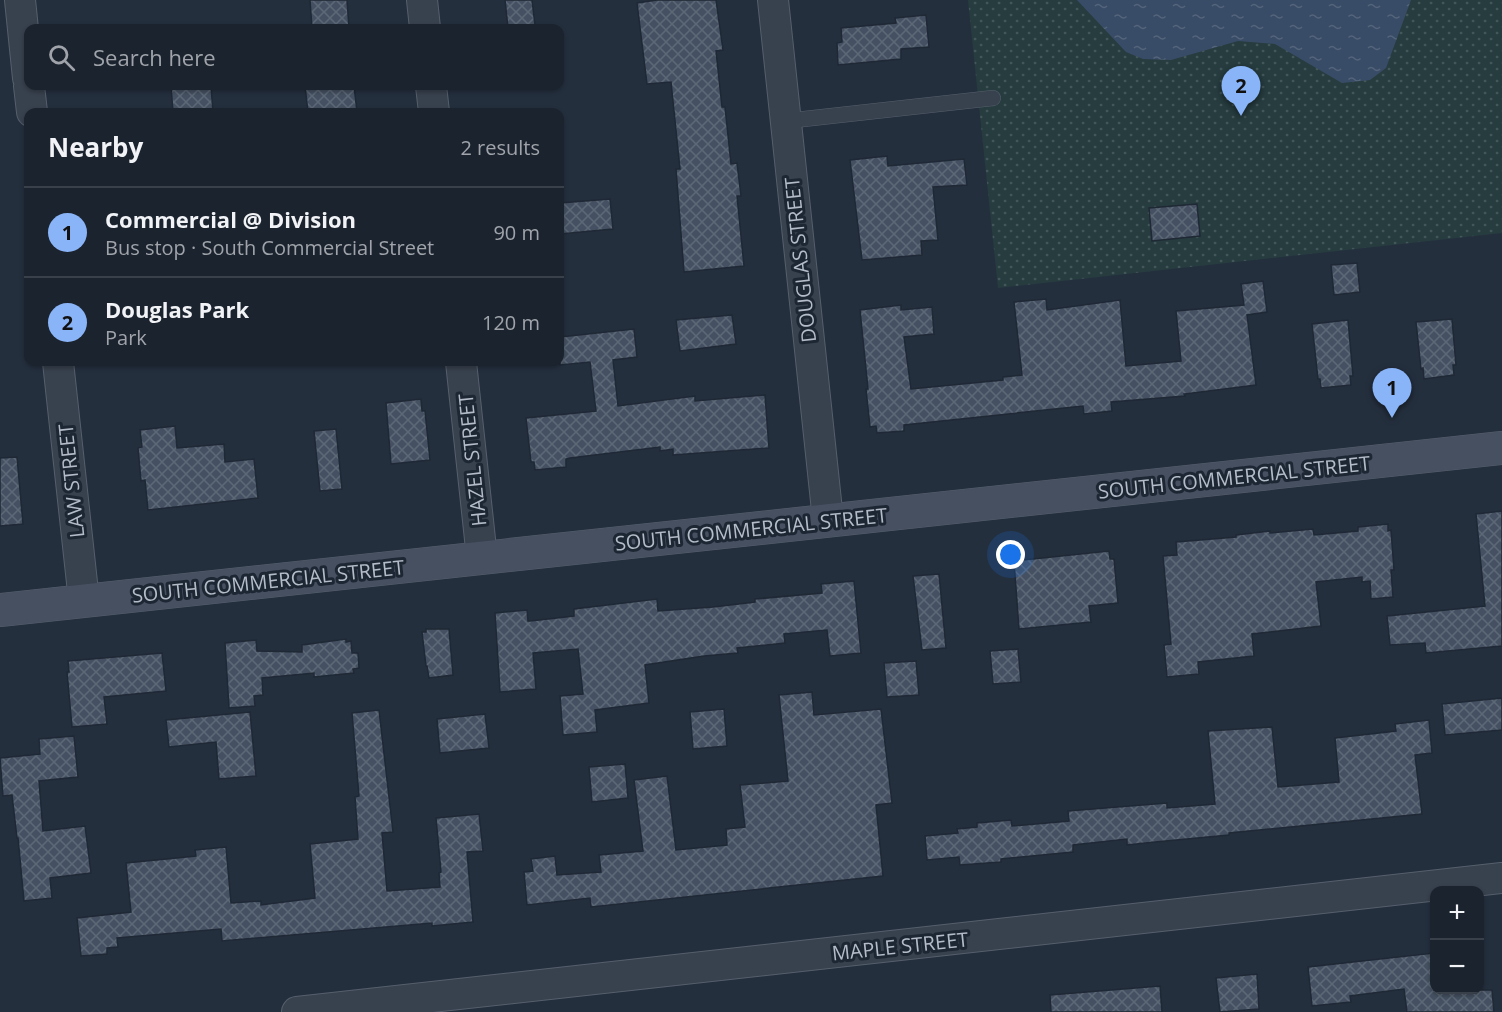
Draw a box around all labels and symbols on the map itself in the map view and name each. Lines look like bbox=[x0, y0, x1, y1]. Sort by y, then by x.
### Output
pin: 2 bbox=[1222, 66, 1260, 116]
street label: DOUGLAS STREET bbox=[778, 176, 822, 344]
pin: 1 bbox=[1372, 368, 1412, 418]
street label: HAZEL STREET bbox=[452, 392, 492, 528]
street label: LAW STREET bbox=[52, 423, 90, 539]
street label: SOUTH COMMERCIAL STREET bbox=[1096, 449, 1372, 505]
street label: SOUTH COMMERCIAL STREET bbox=[613, 501, 889, 557]
your location bbox=[996, 540, 1025, 569]
street label: SOUTH COMMERCIAL STREET bbox=[130, 553, 406, 609]
street label: MAPLE STREET bbox=[830, 925, 970, 967]

